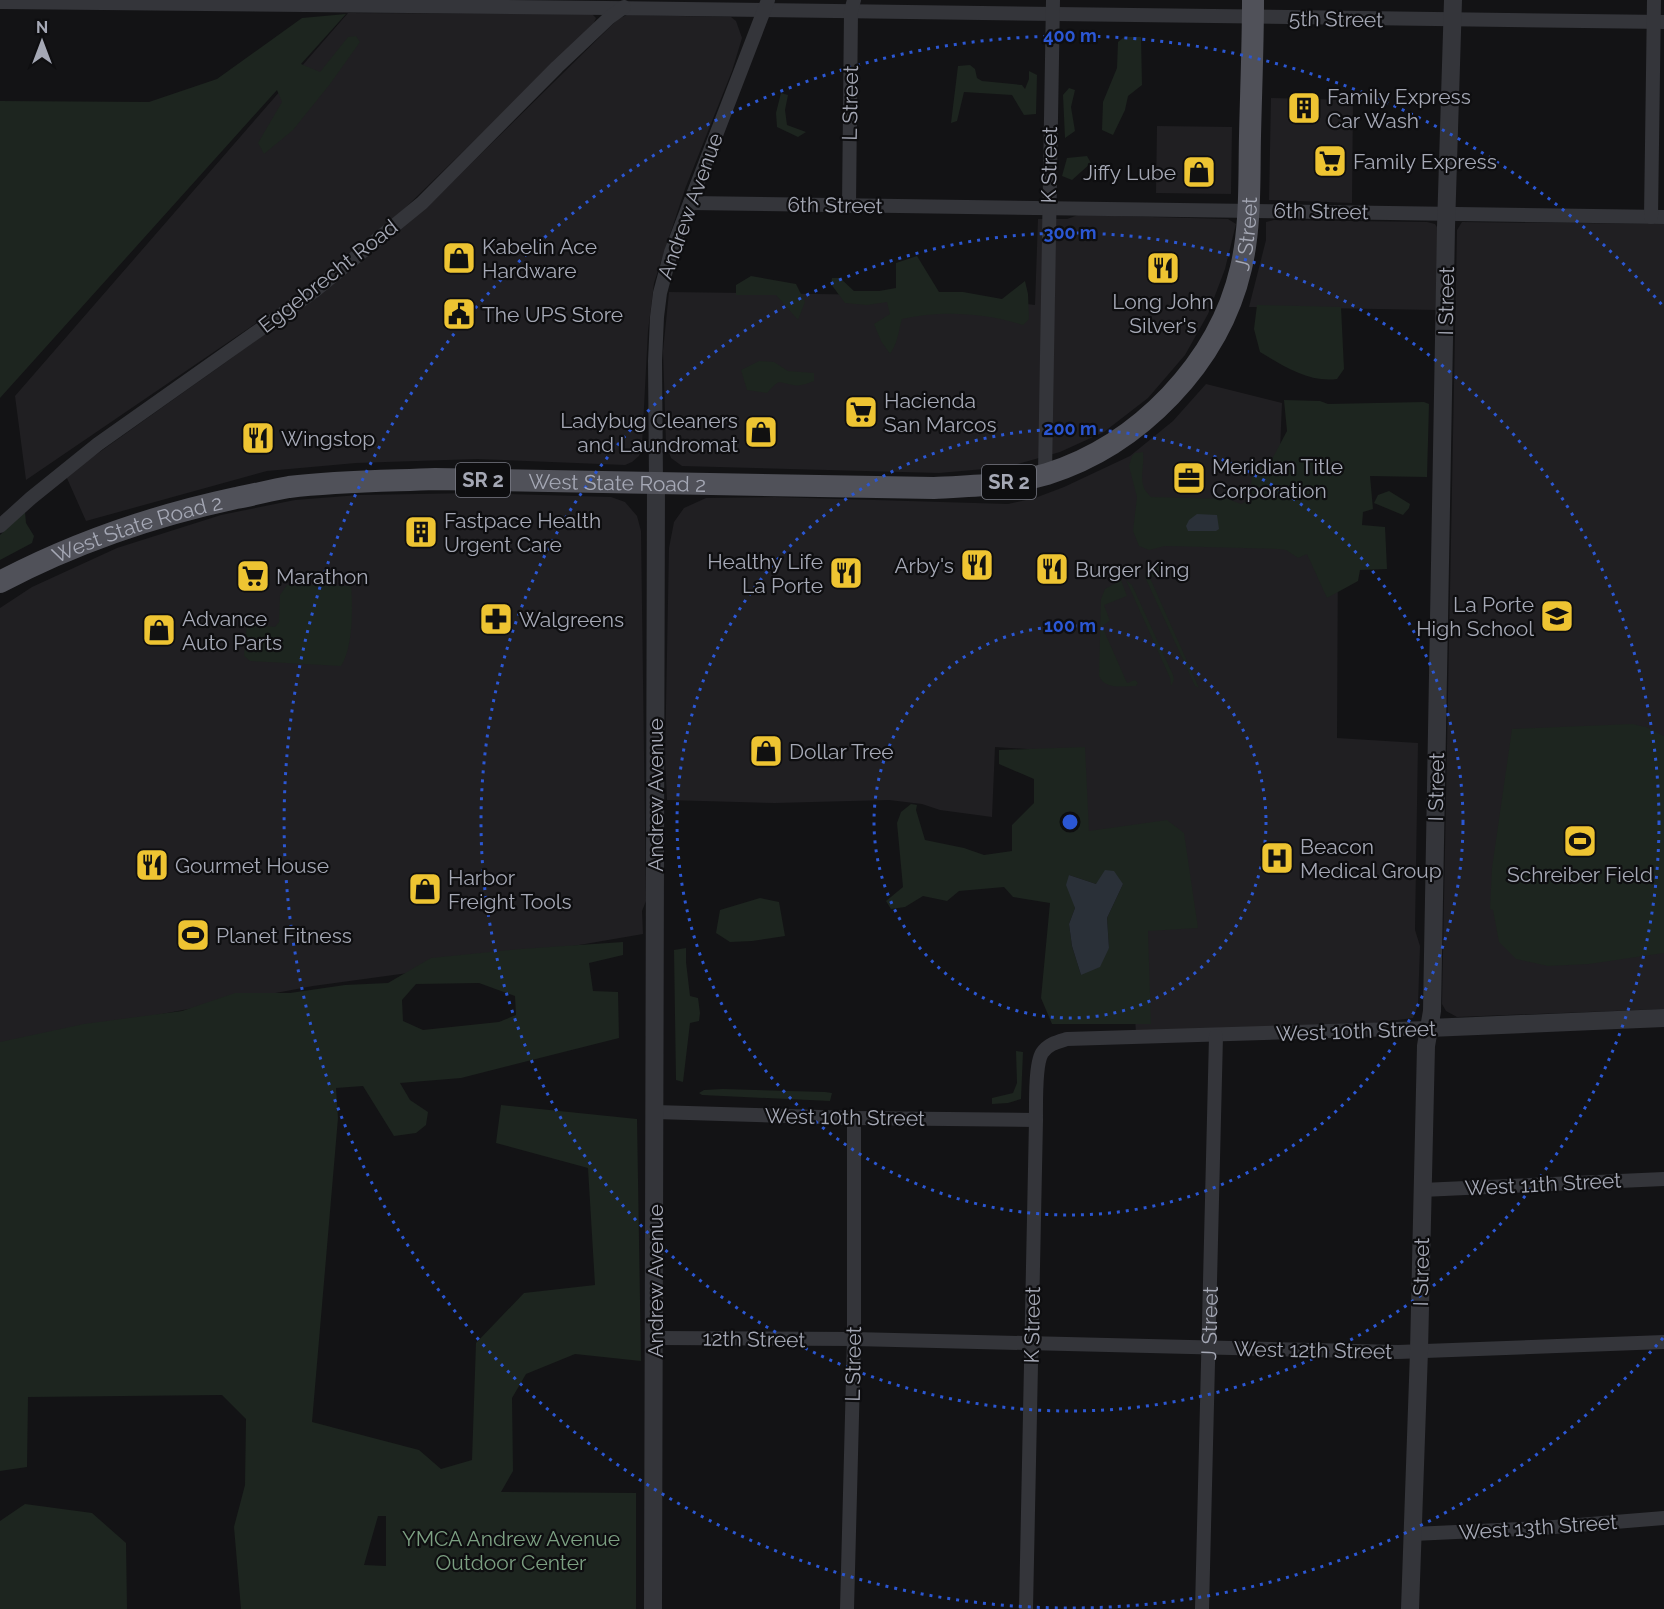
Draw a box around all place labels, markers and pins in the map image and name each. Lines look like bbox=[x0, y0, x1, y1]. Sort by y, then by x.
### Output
place label: Family Express Car Wash bbox=[1327, 84, 1471, 133]
building icon: Family Express Car Wash bbox=[1286, 90, 1322, 126]
supermarket icon: Family Express bbox=[1312, 143, 1348, 179]
place label: Family Express bbox=[1353, 149, 1497, 174]
shop icon: Jiffy Lube bbox=[1181, 154, 1217, 190]
place label: Jiffy Lube bbox=[1083, 160, 1176, 185]
place label: Kabelin Ace Hardware bbox=[482, 234, 597, 283]
shop icon: Kabelin Ace Hardware bbox=[441, 240, 477, 276]
restaurant icon: Long John Silver's bbox=[1145, 250, 1181, 286]
place label: Long John Silver's bbox=[1112, 289, 1214, 338]
public building icon: The UPS Store bbox=[441, 296, 477, 332]
place label: The UPS Store bbox=[482, 302, 623, 327]
place label: Hacienda San Marcos bbox=[884, 388, 997, 437]
supermarket icon: Hacienda San Marcos bbox=[843, 394, 879, 430]
place label: Ladybug Cleaners and Laundromat bbox=[560, 408, 738, 457]
shop icon: Ladybug Cleaners and Laundromat bbox=[743, 414, 779, 450]
restaurant icon: Wingstop bbox=[240, 420, 276, 456]
place label: Wingstop bbox=[281, 426, 375, 451]
place label: Meridian Title Corporation bbox=[1212, 454, 1343, 503]
office icon: Meridian Title Corporation bbox=[1171, 460, 1207, 496]
place label: Fastpace Health Urgent Care bbox=[444, 508, 601, 557]
building icon: Fastpace Health Urgent Care bbox=[403, 514, 439, 550]
restaurant icon: Arby's bbox=[959, 547, 995, 583]
place label: Healthy Life La Porte bbox=[707, 549, 823, 598]
restaurant icon: Burger King bbox=[1034, 551, 1070, 587]
place label: Arby's bbox=[894, 553, 954, 578]
restaurant icon: Healthy Life La Porte bbox=[828, 555, 864, 591]
place label: Burger King bbox=[1075, 557, 1189, 582]
supermarket icon: Marathon bbox=[235, 558, 271, 594]
place label: Marathon bbox=[276, 564, 368, 589]
place label: La Porte High School bbox=[1416, 592, 1534, 641]
school or university icon: La Porte High School bbox=[1539, 598, 1575, 634]
pharmacy icon: Walgreens bbox=[478, 601, 514, 637]
place label: Advance Auto Parts bbox=[182, 606, 282, 655]
place label: Walgreens bbox=[519, 607, 624, 632]
shop icon: Advance Auto Parts bbox=[141, 612, 177, 648]
shop icon: Dollar Tree bbox=[748, 733, 784, 769]
place label: Dollar Tree bbox=[789, 739, 894, 764]
centre of rings bbox=[1060, 812, 1080, 832]
sports icon: Schreiber Field bbox=[1562, 823, 1598, 859]
place label: Beacon Medical Group bbox=[1300, 834, 1442, 883]
hospital icon: Beacon Medical Group bbox=[1259, 840, 1295, 876]
restaurant icon: Gourmet House bbox=[134, 847, 170, 883]
place label: Gourmet House bbox=[175, 853, 329, 878]
place label: Schreiber Field bbox=[1507, 862, 1653, 887]
place label: Harbor Freight Tools bbox=[448, 865, 572, 914]
shop icon: Harbor Freight Tools bbox=[407, 871, 443, 907]
sports icon: Planet Fitness bbox=[175, 917, 211, 953]
place label: Planet Fitness bbox=[216, 923, 352, 948]

